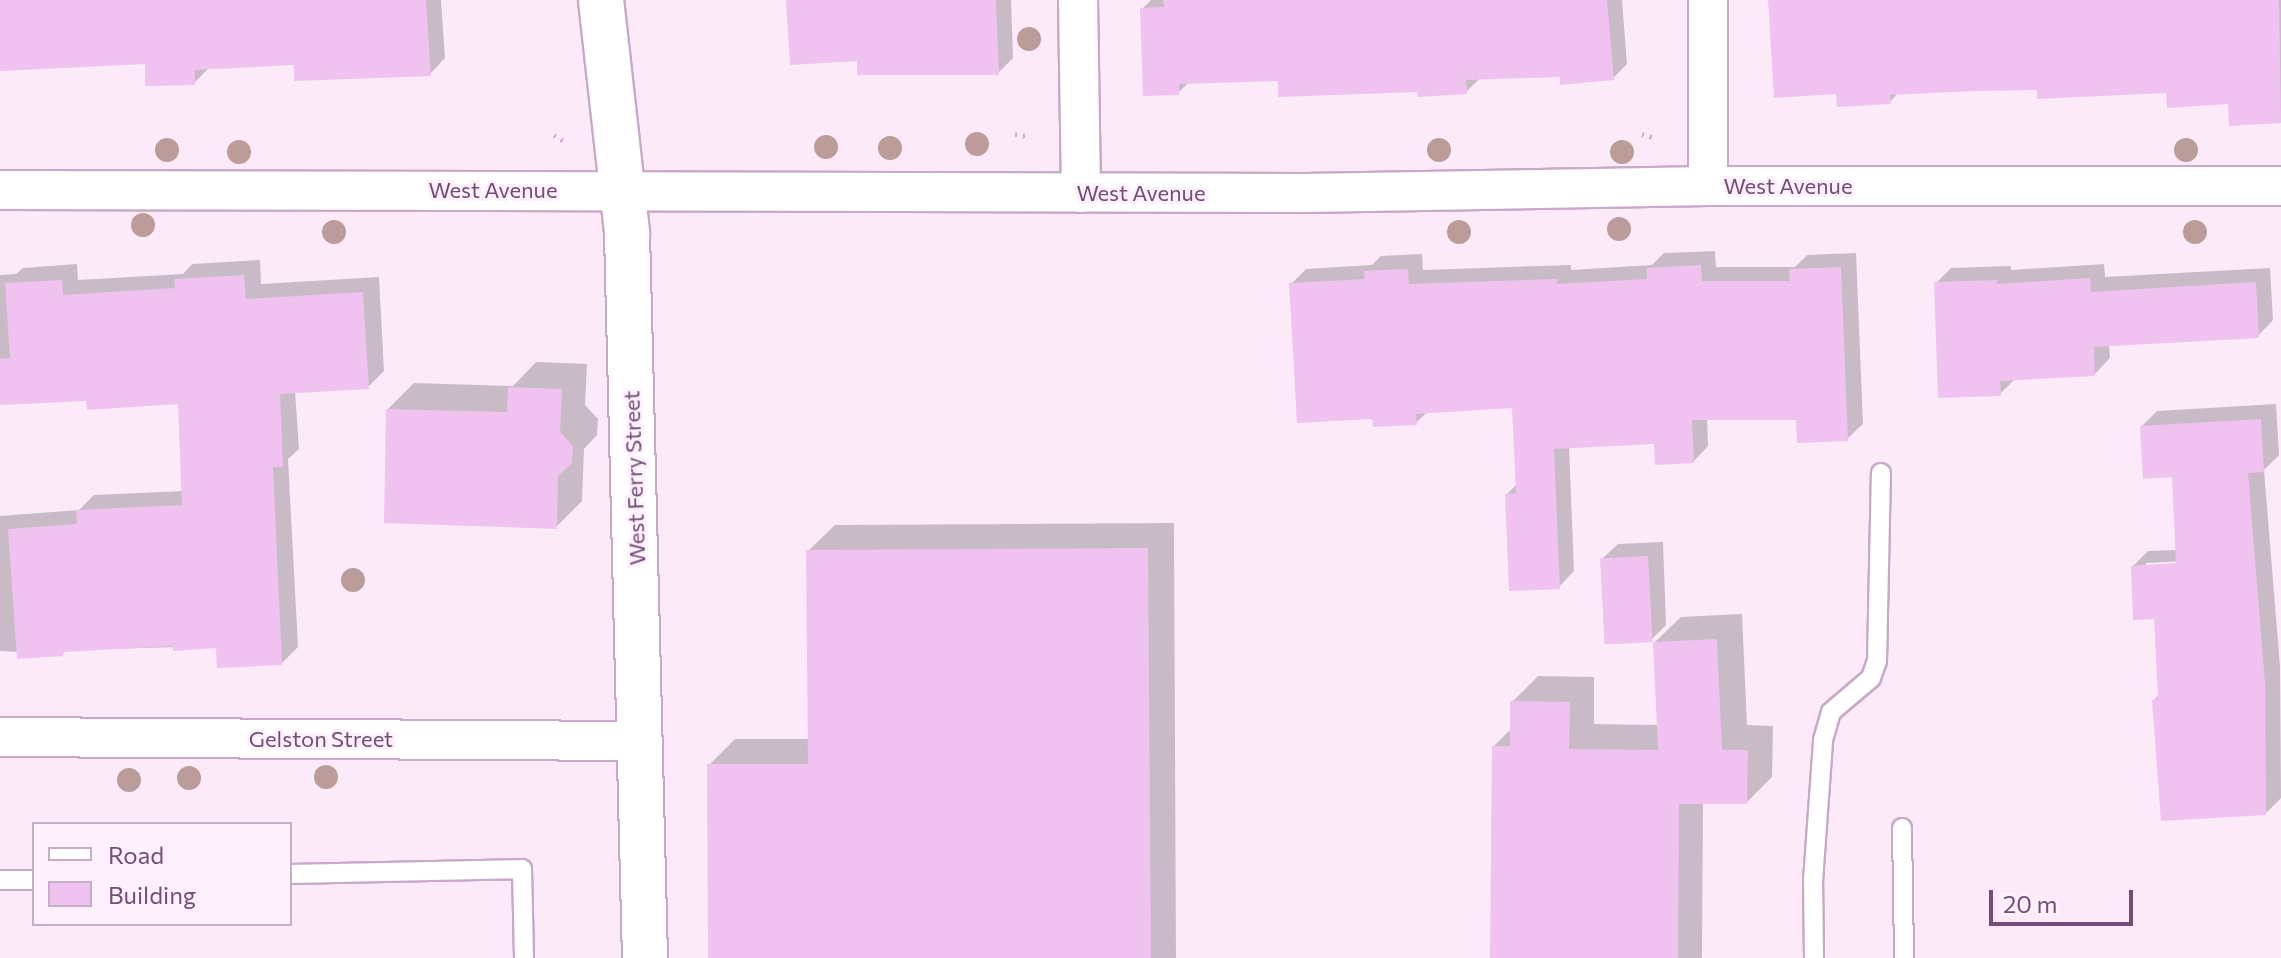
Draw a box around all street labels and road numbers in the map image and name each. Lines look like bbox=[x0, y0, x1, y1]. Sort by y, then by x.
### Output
street label: West Avenue bbox=[1723, 173, 1853, 199]
street label: West Avenue bbox=[428, 177, 558, 203]
street label: West Avenue bbox=[1076, 180, 1206, 206]
street label: West Ferry Street bbox=[618, 390, 650, 566]
street label: Gelston Street bbox=[249, 726, 393, 752]

